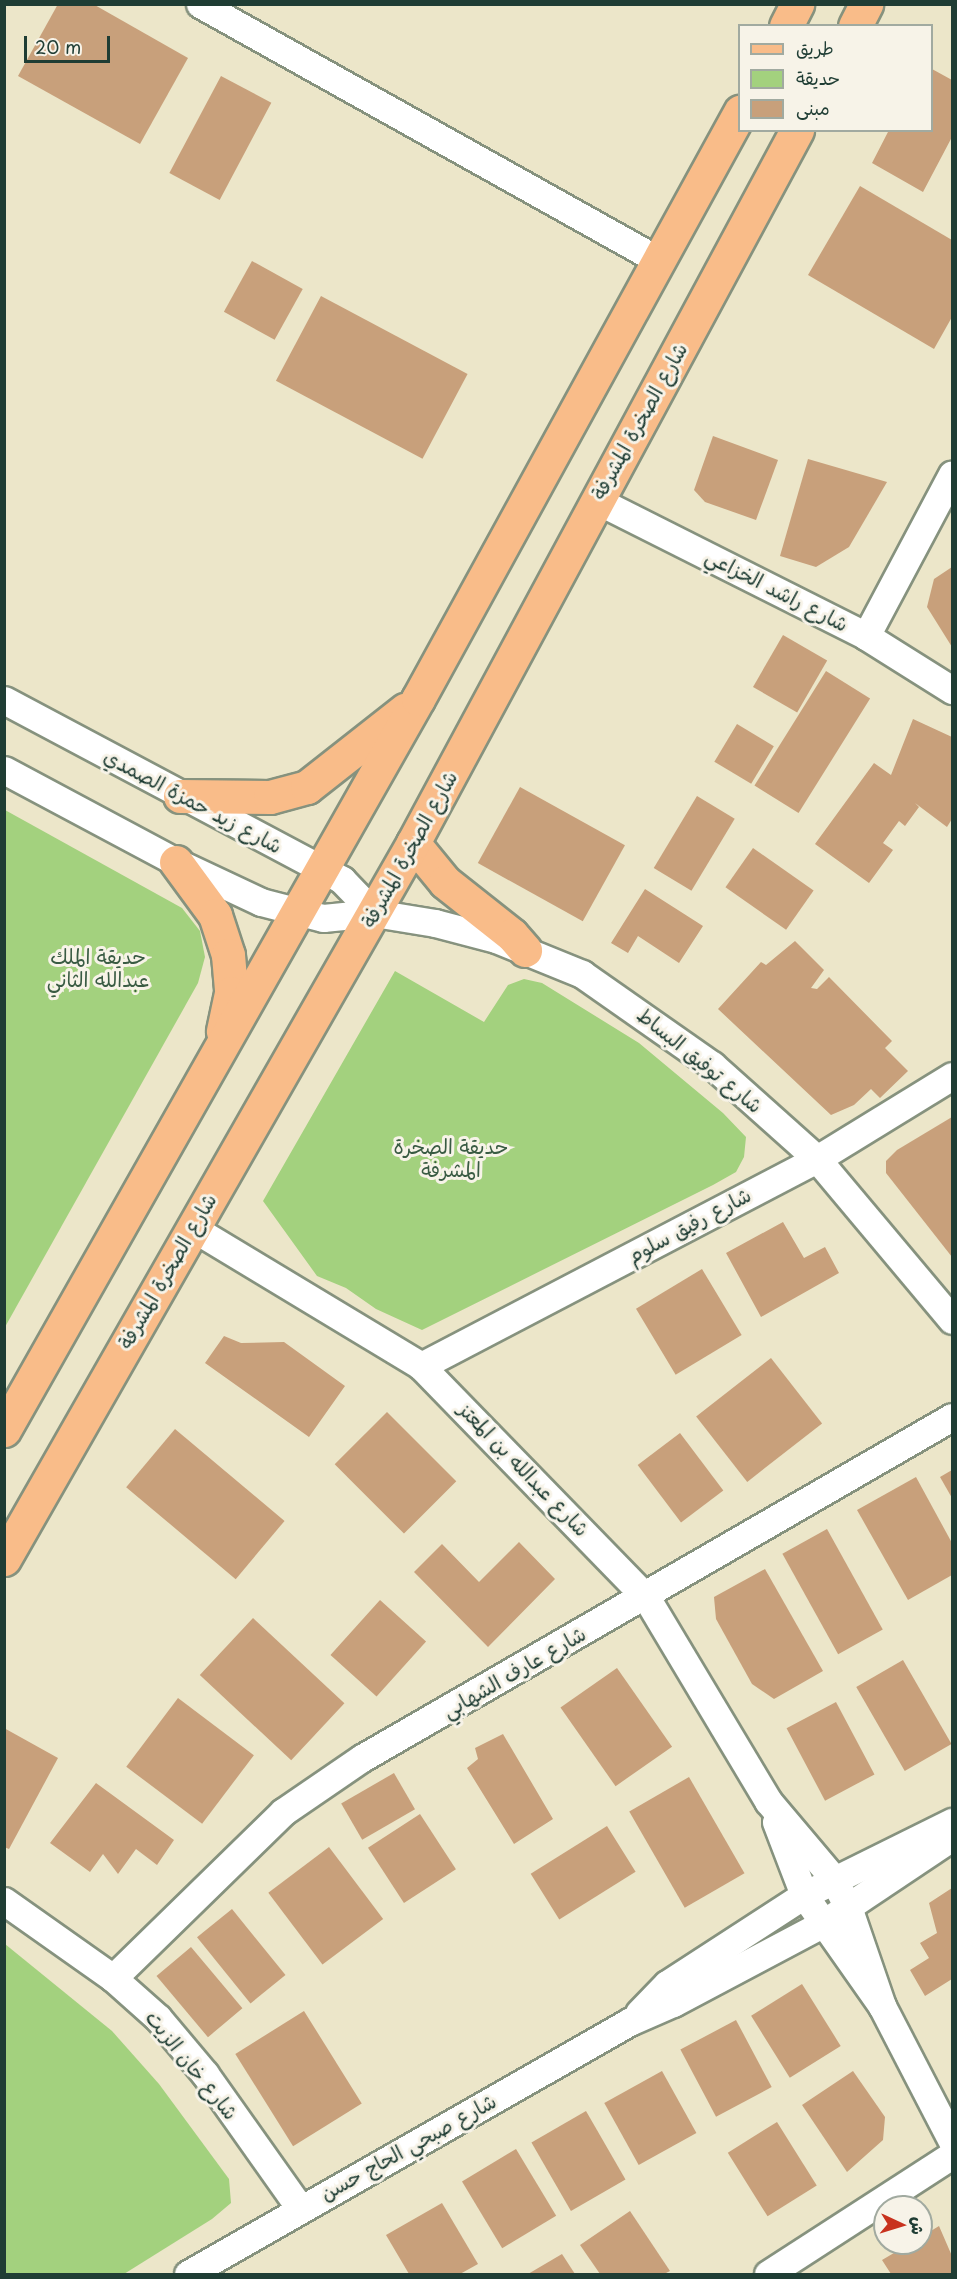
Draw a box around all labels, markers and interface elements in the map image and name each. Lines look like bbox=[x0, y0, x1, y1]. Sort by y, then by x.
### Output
scale bar bbox=[27, 24, 112, 62]
legend bbox=[738, 24, 933, 132]
text: 20 m bbox=[35, 33, 81, 60]
text: طريق bbox=[796, 34, 834, 61]
text: حديقة bbox=[796, 64, 840, 91]
text: مبنى bbox=[796, 94, 830, 121]
street label: شارع الصخرة المشرفة bbox=[586, 339, 692, 503]
street label: شارع راشد الخزاعي bbox=[702, 544, 852, 636]
street label: شارع زيد حمزة الصمدي bbox=[100, 744, 286, 858]
street label: شارع الصخرة المشرفة bbox=[356, 767, 462, 931]
park label: حديقة الملك عبدالله الثاني bbox=[47, 945, 149, 992]
street label: شارع توفيق البساط bbox=[633, 1002, 767, 1118]
park label: حديقة الصخرة المشرفة bbox=[394, 1135, 508, 1182]
street label: شارع رفيق سلوم bbox=[623, 1182, 755, 1268]
street label: شارع الصخرة المشرفة bbox=[113, 1189, 221, 1353]
street label: شارع عبدالله بن المعتز bbox=[454, 1397, 594, 1541]
street label: شارع عارف الشهابي bbox=[438, 1621, 590, 1723]
street label: شارع خان الزيت bbox=[141, 2006, 243, 2124]
street label: شارع صبحي الحاج حسن bbox=[316, 2089, 500, 2205]
north arrow bbox=[873, 2195, 933, 2255]
text: ش bbox=[906, 2216, 932, 2236]

